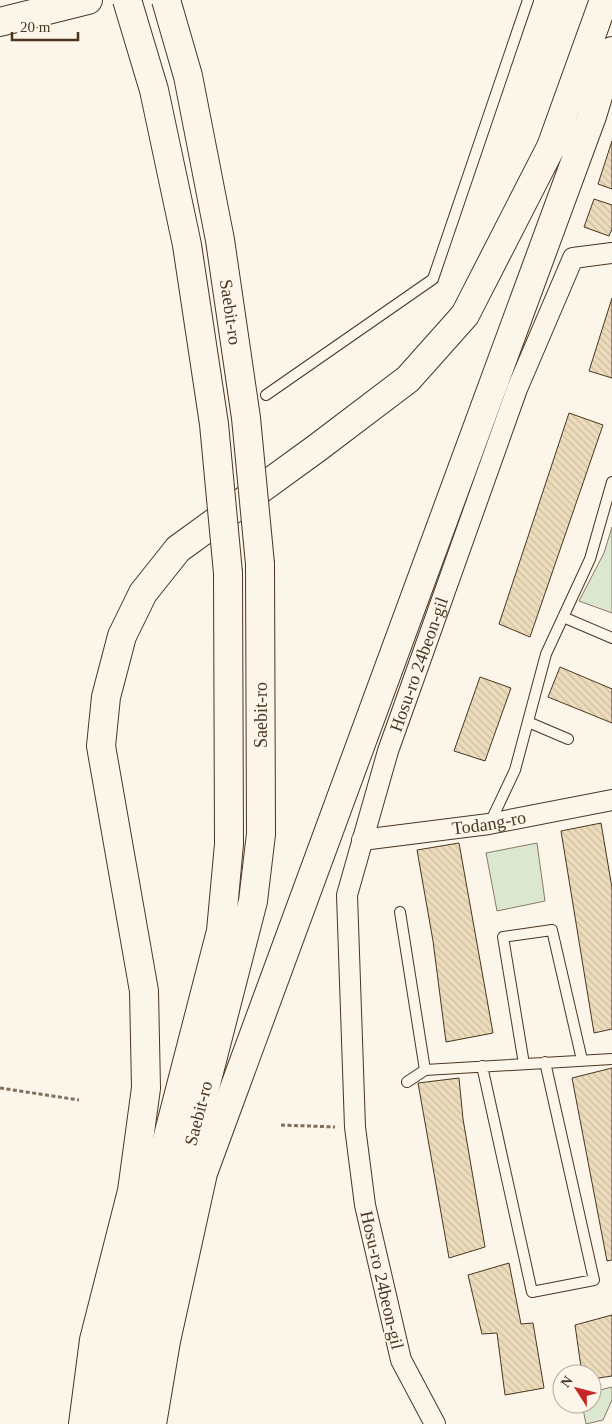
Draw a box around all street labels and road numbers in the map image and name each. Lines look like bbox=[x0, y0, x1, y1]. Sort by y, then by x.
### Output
street label: Saebit-ro bbox=[216, 278, 245, 346]
street label: Hosu-ro 24beon-gil bbox=[386, 594, 452, 734]
street label: Saebit-ro bbox=[251, 682, 271, 748]
street label: Todang-ro bbox=[451, 807, 528, 839]
street label: Saebit-ro bbox=[180, 1079, 216, 1148]
street label: Hosu-ro 24beon-gil bbox=[356, 1209, 408, 1351]

